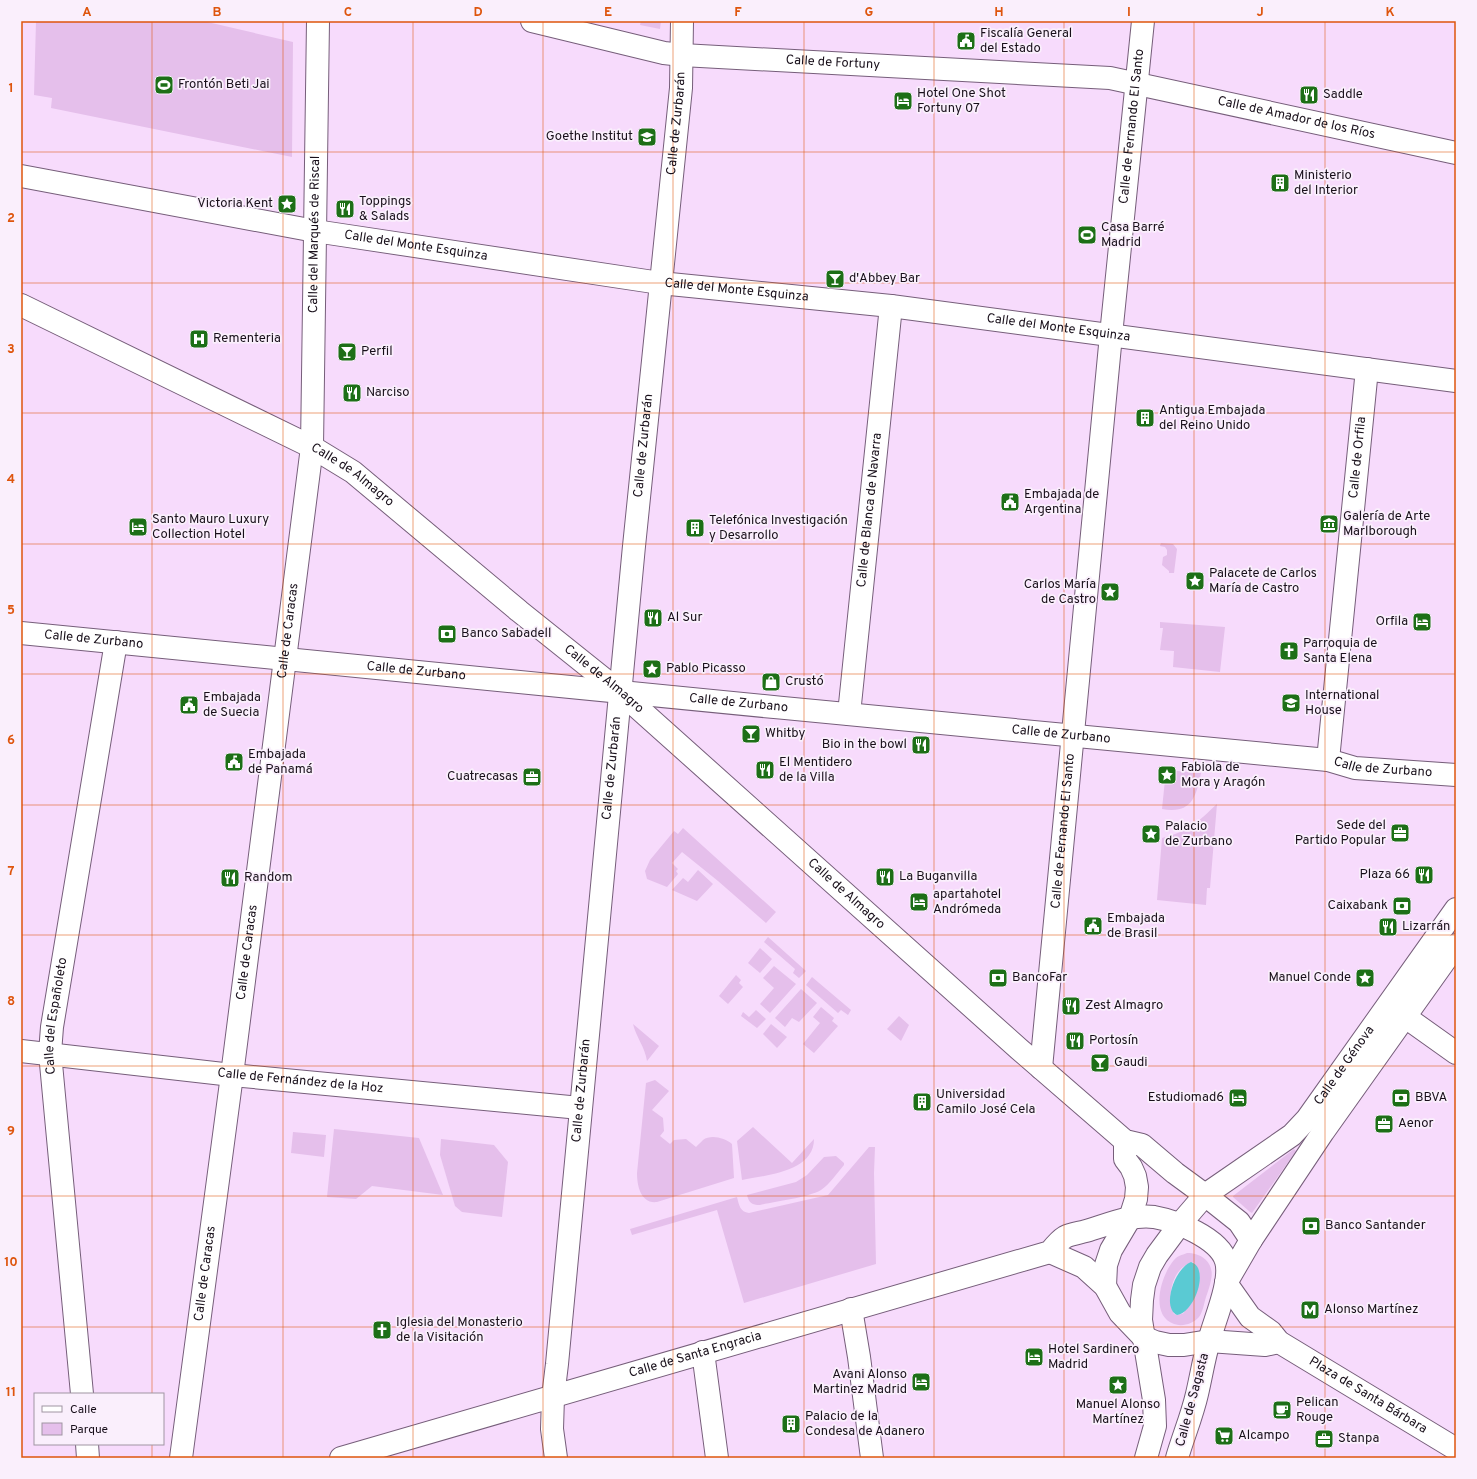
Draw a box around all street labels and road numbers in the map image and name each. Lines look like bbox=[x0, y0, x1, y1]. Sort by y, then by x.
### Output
street label: Calle de Fernando El Santo bbox=[1116, 48, 1148, 205]
street label: Calle de Fortuny bbox=[785, 53, 881, 74]
street label: Calle de Zurbarán bbox=[664, 71, 689, 176]
street label: Calle de Amador de los Ríos bbox=[1216, 93, 1376, 143]
street label: Calle del Marqués de Riscal bbox=[306, 156, 324, 313]
street label: Calle del Monte Esquinza bbox=[343, 227, 489, 265]
street label: Calle del Monte Esquinza bbox=[664, 275, 809, 306]
street label: Calle del Monte Esquinza bbox=[986, 311, 1131, 346]
street label: Calle de Zurbarán bbox=[631, 393, 657, 498]
street label: Calle de Orfila bbox=[1346, 416, 1370, 499]
street label: Calle de Blanca de Navarra bbox=[854, 432, 886, 588]
street label: Calle de Almagro bbox=[308, 440, 397, 511]
street label: Calle de Caracas bbox=[275, 582, 303, 680]
street label: Calle de Zurbano bbox=[43, 627, 144, 653]
street label: Calle de Almagro bbox=[560, 642, 647, 717]
street label: Calle de Zurbano bbox=[366, 659, 467, 685]
street label: Calle de Zurbano bbox=[688, 691, 789, 716]
street label: Calle de Zurbarán bbox=[599, 716, 625, 821]
street label: Calle de Zurbano bbox=[1011, 722, 1111, 748]
street label: Calle de Fernando El Santo bbox=[1048, 753, 1079, 909]
street label: Calle de Zurbano bbox=[1332, 754, 1433, 781]
street label: Calle de Almagro bbox=[804, 855, 888, 933]
street label: Calle de Caracas bbox=[234, 904, 262, 1001]
street label: Calle del Españoleto bbox=[42, 956, 71, 1075]
street label: Calle de Génova bbox=[1311, 1023, 1378, 1109]
street label: Calle de Zurbarán bbox=[569, 1038, 595, 1143]
street label: Calle de Fernández de la Hoz bbox=[216, 1065, 384, 1097]
street label: Calle de Caracas bbox=[191, 1225, 220, 1322]
street label: Calle de Santa Engracia bbox=[627, 1328, 764, 1382]
street label: Calle de Sagasta bbox=[1173, 1352, 1213, 1448]
street label: Plaza de Santa Bárbara bbox=[1306, 1354, 1430, 1438]

